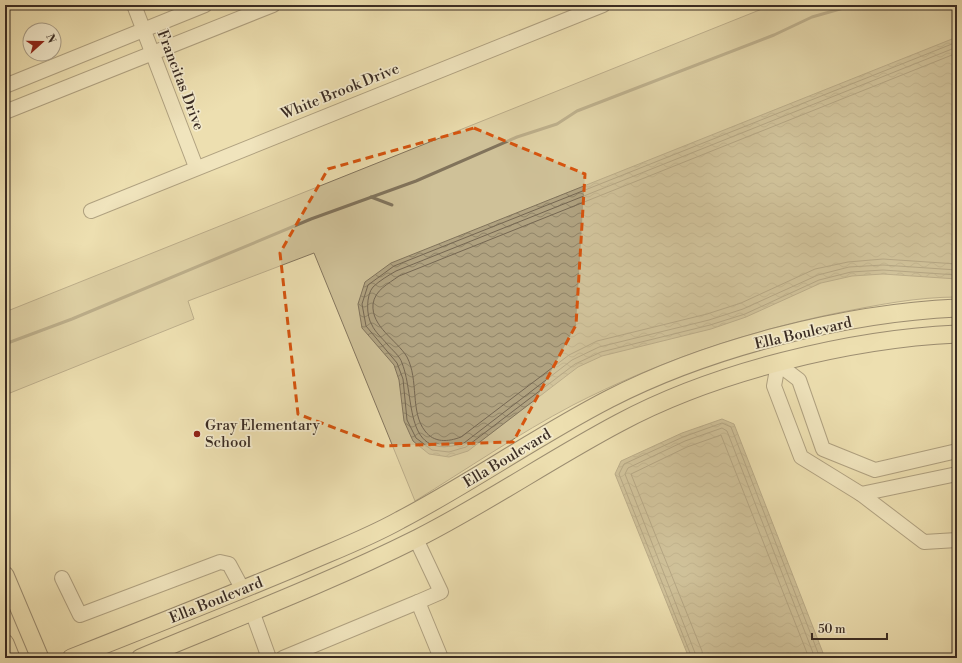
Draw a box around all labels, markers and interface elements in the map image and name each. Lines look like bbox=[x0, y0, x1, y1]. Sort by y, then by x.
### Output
north arrow bbox=[22, 22, 62, 62]
street label: Francitas Drive bbox=[153, 27, 208, 133]
text: N bbox=[42, 32, 59, 46]
street label: White Brook Drive bbox=[277, 59, 402, 124]
street label: Ella Boulevard bbox=[753, 313, 854, 354]
place label: Gray Elementary School bbox=[205, 416, 321, 452]
street label: Ella Boulevard bbox=[460, 424, 555, 492]
marker: Gray Elementary School bbox=[192, 429, 202, 439]
street label: Ella Boulevard bbox=[167, 573, 266, 628]
scale bar bbox=[812, 615, 887, 641]
text: 50 m bbox=[818, 622, 846, 637]

